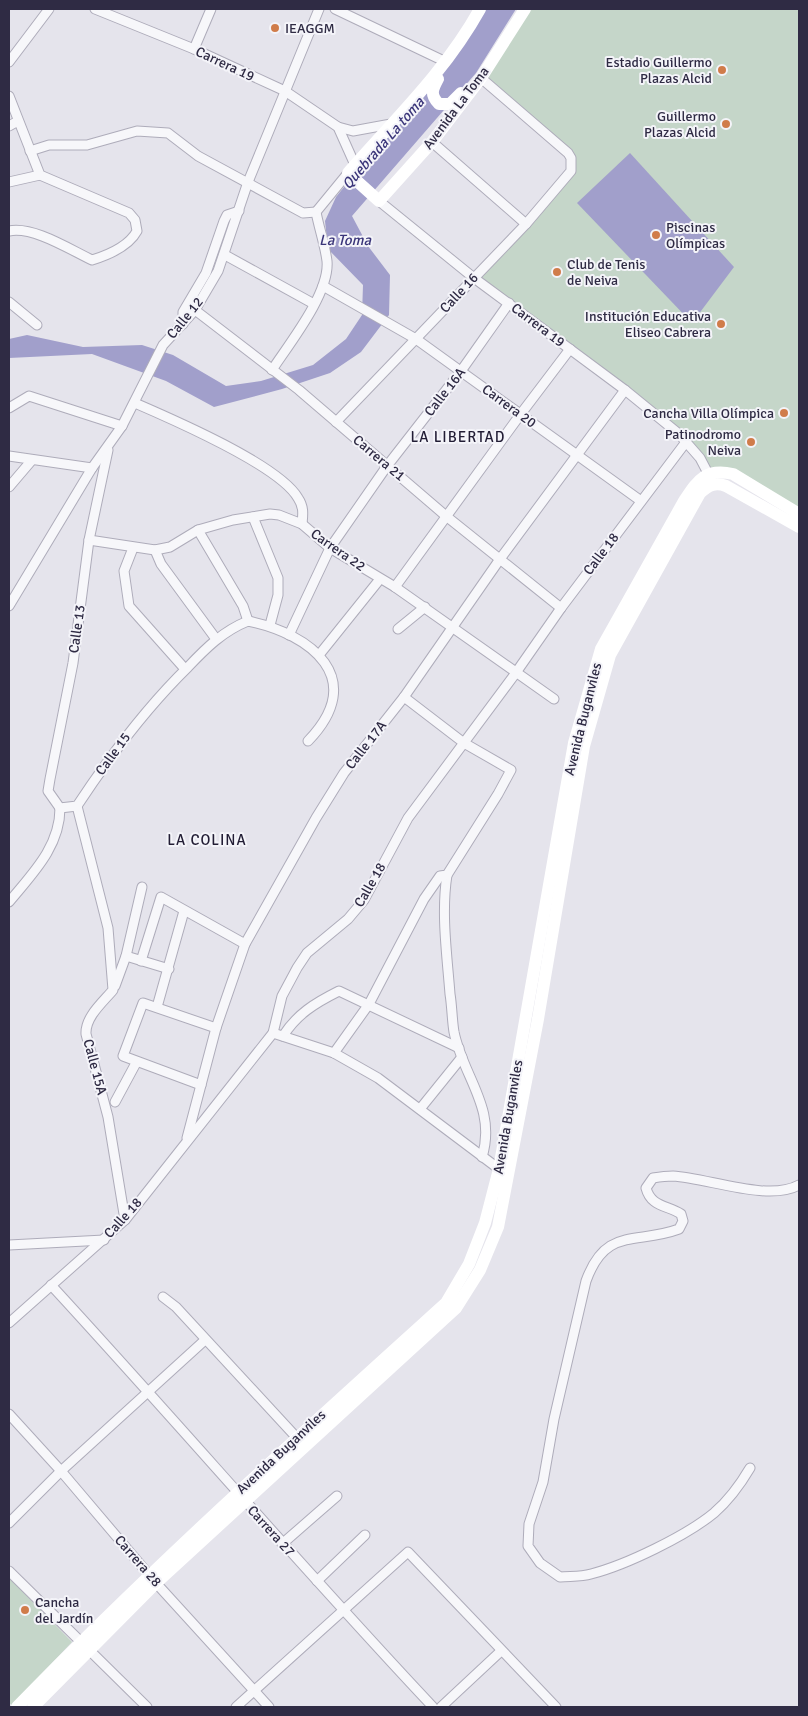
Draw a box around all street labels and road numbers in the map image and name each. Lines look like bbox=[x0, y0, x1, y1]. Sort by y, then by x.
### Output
street label: Carrera 19 bbox=[193, 43, 257, 85]
street label: Avenida La Toma bbox=[419, 63, 493, 153]
street label: Calle 16 bbox=[436, 269, 482, 317]
street label: Calle 12 bbox=[163, 294, 207, 342]
street label: Carrera 19 bbox=[508, 299, 568, 351]
street label: Calle 16A bbox=[421, 364, 470, 420]
street label: Carrera 20 bbox=[479, 381, 539, 431]
street label: Carrera 21 bbox=[349, 431, 409, 485]
street label: Carrera 22 bbox=[307, 525, 369, 575]
street label: Calle 18 bbox=[580, 529, 622, 579]
street label: Calle 13 bbox=[65, 604, 89, 654]
street label: Avenida Buganviles bbox=[561, 661, 605, 777]
street label: Calle 17A bbox=[342, 717, 391, 773]
street label: Calle 15 bbox=[92, 729, 134, 779]
street label: Calle 18 bbox=[350, 860, 390, 910]
street label: Calle 15A bbox=[79, 1037, 111, 1097]
street label: Avenida Buganviles bbox=[490, 1059, 526, 1175]
street label: Calle 18 bbox=[100, 1194, 146, 1242]
street label: Avenida Buganviles bbox=[233, 1406, 329, 1498]
street label: Carrera 27 bbox=[244, 1502, 298, 1560]
street label: Carrera 28 bbox=[111, 1532, 165, 1590]

